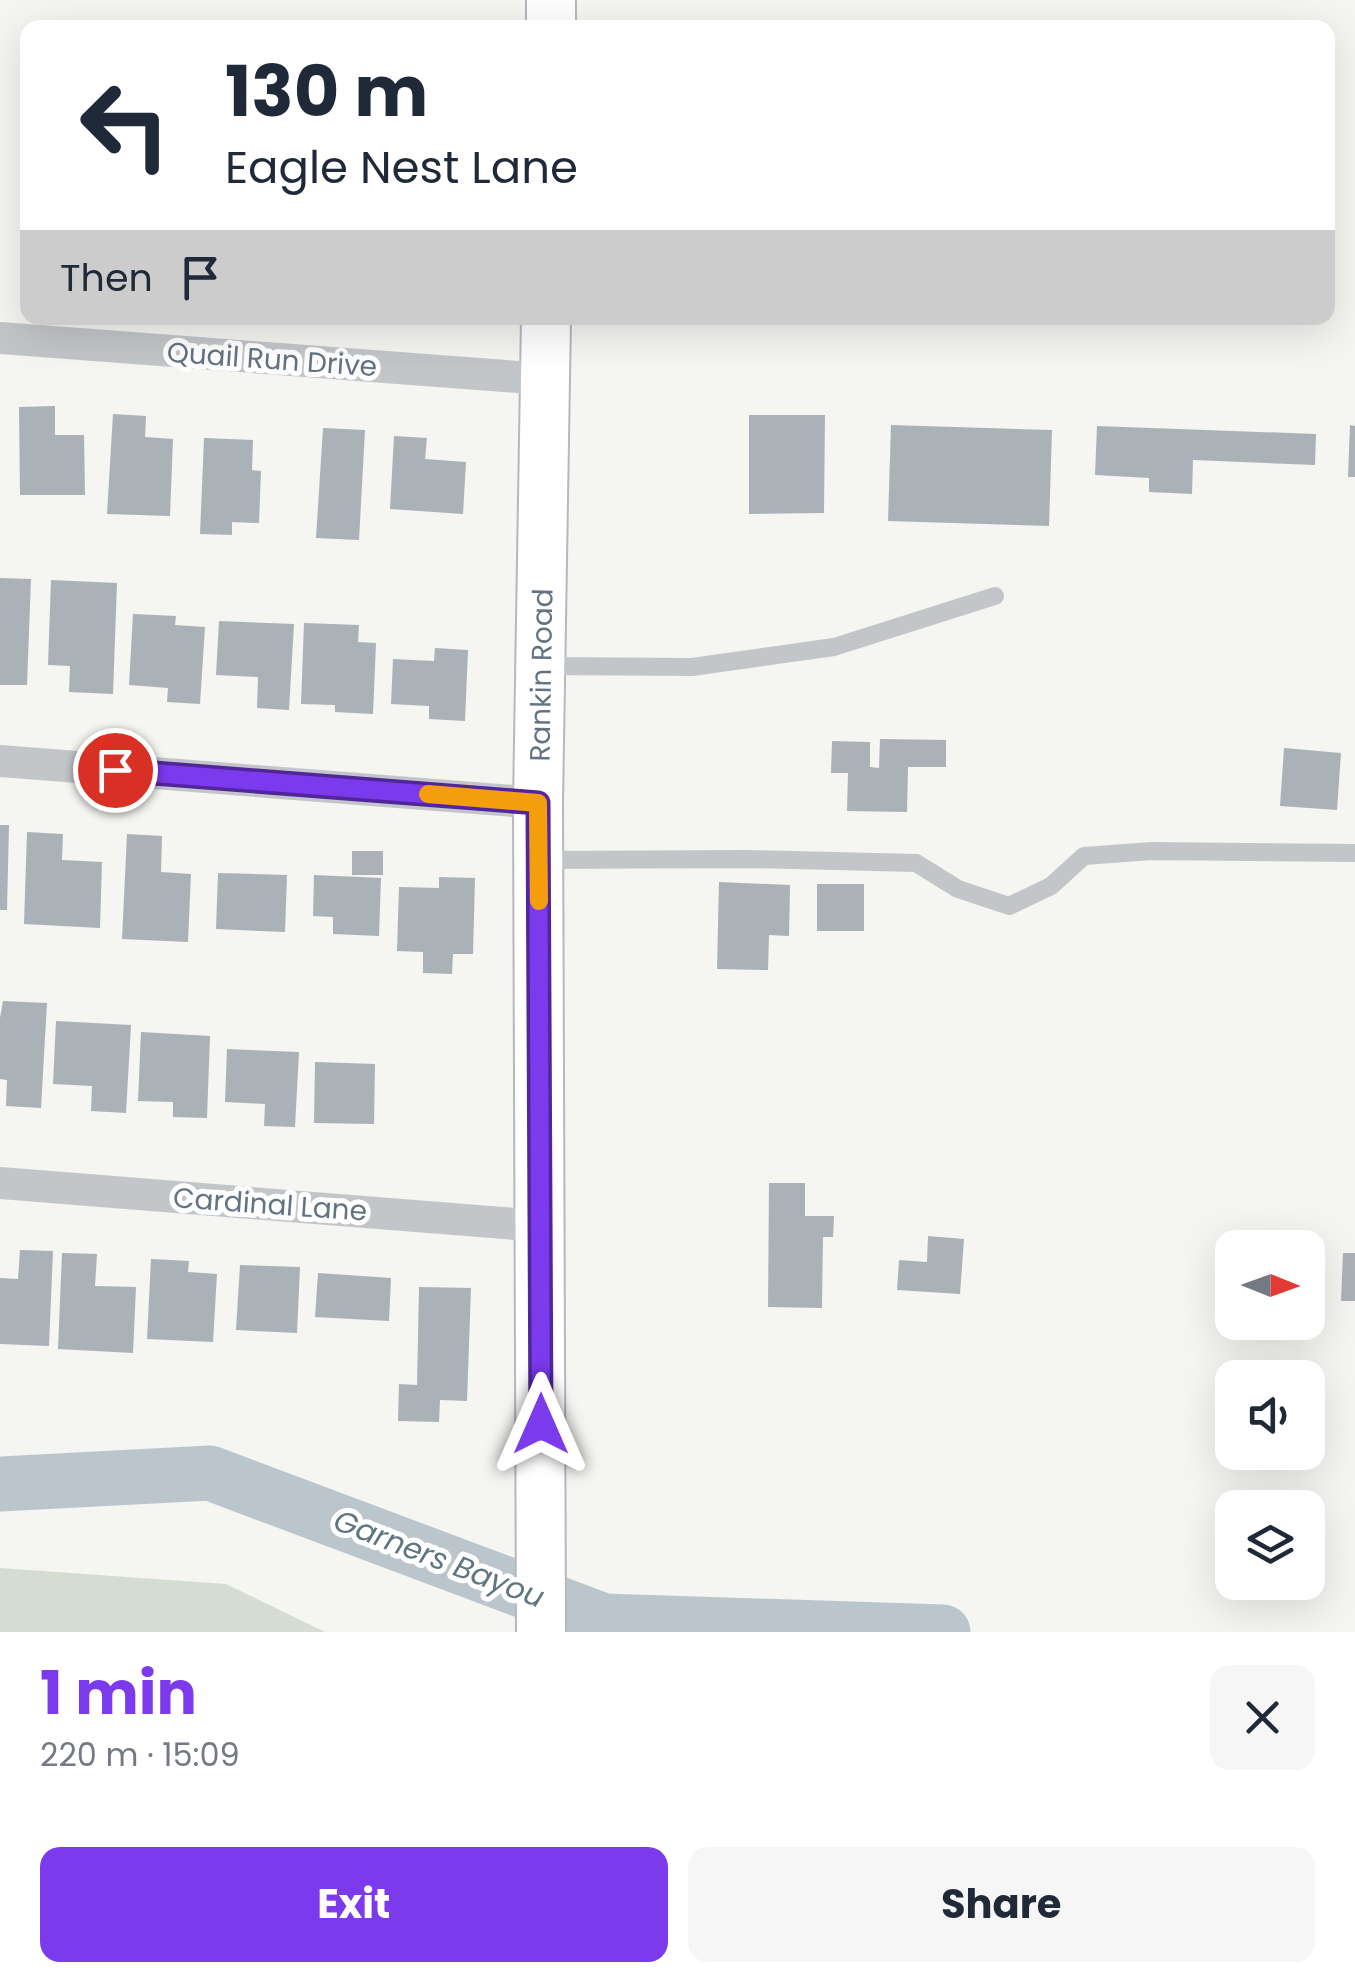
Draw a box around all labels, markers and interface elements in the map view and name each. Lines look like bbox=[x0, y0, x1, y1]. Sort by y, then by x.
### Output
text: 130 m bbox=[225, 42, 428, 141]
icon: left bbox=[60, 60, 190, 190]
text: Eagle Nest Lane bbox=[225, 136, 578, 199]
icon: arrive bbox=[173, 250, 228, 305]
text: Then bbox=[60, 251, 153, 304]
street label: Quail Run Drive bbox=[166, 333, 378, 386]
street label: Rankin Road bbox=[520, 588, 563, 762]
pin bbox=[73, 728, 158, 813]
icon: arrive bbox=[88, 743, 143, 798]
street label: Cardinal Lane bbox=[172, 1178, 368, 1231]
north arrow bbox=[1215, 1230, 1325, 1340]
map controls bbox=[1215, 1230, 1325, 1600]
button: sound bbox=[1215, 1360, 1325, 1470]
position arrow bbox=[489, 1372, 593, 1476]
button: layers bbox=[1215, 1490, 1325, 1600]
water label: Garners Bayou bbox=[328, 1499, 551, 1618]
text: 1 min bbox=[40, 1651, 197, 1735]
button: close bbox=[1210, 1665, 1315, 1770]
text: 220 m · 15:09 bbox=[40, 1732, 240, 1777]
button: Exit bbox=[40, 1847, 668, 1962]
button: Share bbox=[688, 1847, 1315, 1962]

